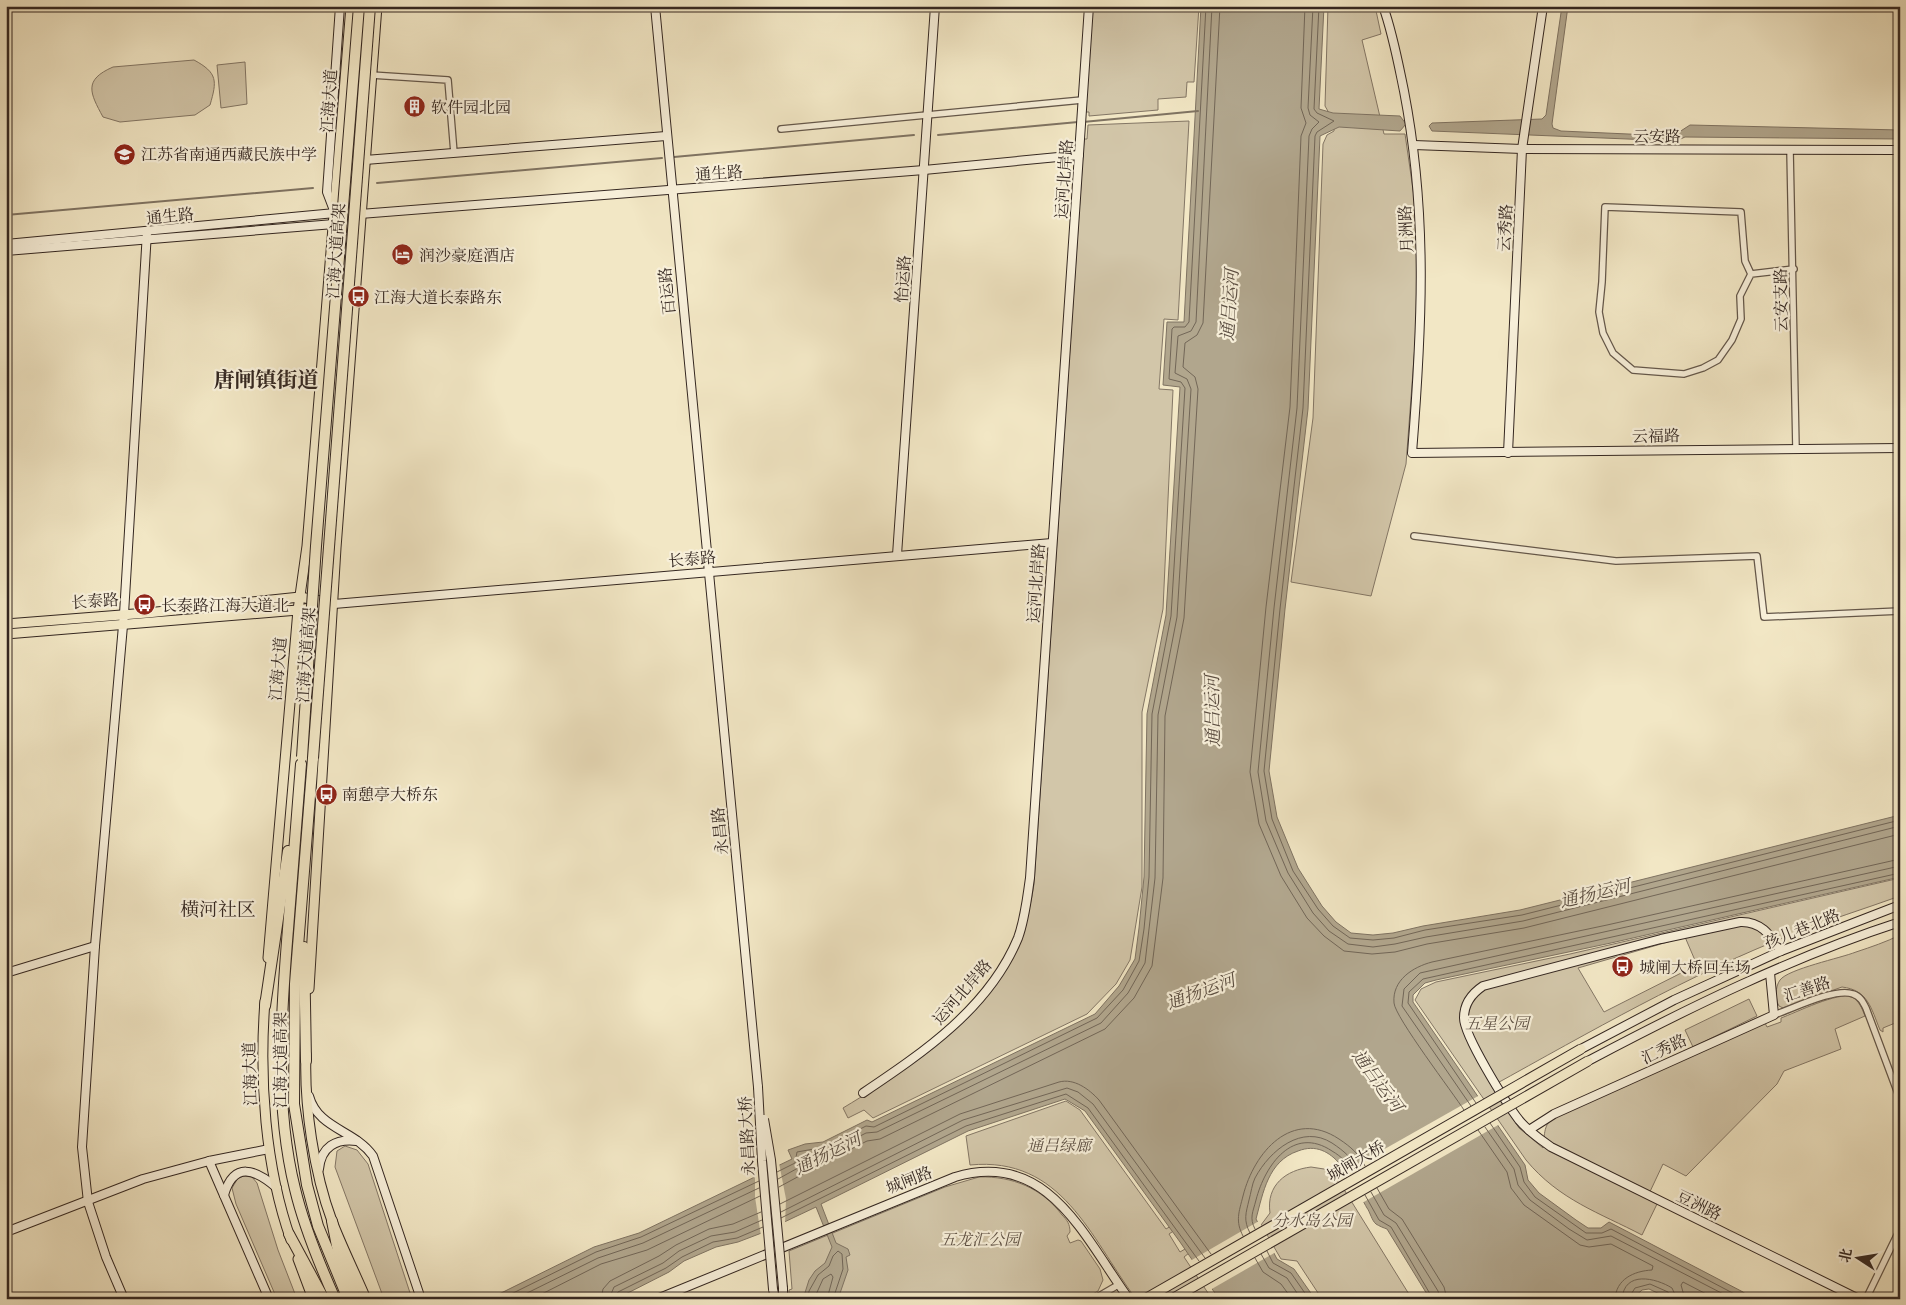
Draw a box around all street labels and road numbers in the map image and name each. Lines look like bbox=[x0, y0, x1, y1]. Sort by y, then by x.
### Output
street label: 江海大道 bbox=[317, 68, 341, 134]
street label: 云安路 bbox=[1633, 127, 1681, 146]
street label: 运河北岸路 bbox=[1052, 138, 1076, 220]
street label: 通生路 bbox=[694, 162, 744, 184]
street label: 江海大道高架 bbox=[323, 202, 349, 300]
street label: 通生路 bbox=[145, 204, 195, 228]
street label: 云秀路 bbox=[1494, 204, 1516, 252]
street label: 月洲路 bbox=[1395, 205, 1417, 253]
street label: 怡运路 bbox=[892, 254, 914, 304]
street label: 百运路 bbox=[655, 266, 679, 316]
street label: 云安支路 bbox=[1771, 268, 1791, 332]
street label: 云福路 bbox=[1632, 426, 1680, 446]
street label: 运河北岸路 bbox=[1024, 542, 1048, 624]
street label: 长泰路 bbox=[667, 547, 717, 571]
street label: 长泰路 bbox=[70, 590, 120, 612]
street label: 江海大道高架 bbox=[293, 606, 319, 704]
street label: 江海大道 bbox=[266, 636, 290, 702]
street label: 永昌路 bbox=[708, 806, 732, 856]
street label: 孩儿巷北路 bbox=[1761, 905, 1843, 953]
street label: 运河北岸路 bbox=[929, 956, 995, 1028]
street label: 汇善路 bbox=[1781, 973, 1833, 1005]
street label: 江海大道高架 bbox=[271, 1012, 290, 1108]
street label: 汇秀路 bbox=[1638, 1030, 1690, 1068]
street label: 江海大道 bbox=[239, 1042, 261, 1106]
street label: 永昌路大桥 bbox=[735, 1096, 759, 1176]
street label: 城闸大桥 bbox=[1324, 1137, 1388, 1185]
street label: 城闸路 bbox=[883, 1163, 935, 1197]
street label: 豆洲路 bbox=[1673, 1186, 1725, 1224]

